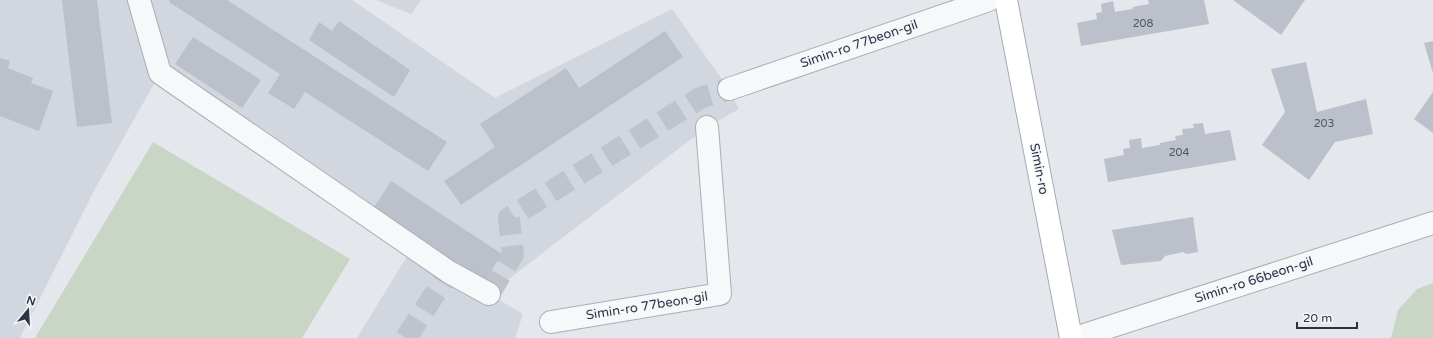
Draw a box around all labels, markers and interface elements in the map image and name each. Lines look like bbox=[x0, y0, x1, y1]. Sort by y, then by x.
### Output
street label: Simin-ro 77beon-gil bbox=[798, 16, 920, 72]
house number: 208 bbox=[1133, 17, 1153, 30]
house number: 203 bbox=[1314, 117, 1334, 130]
street label: Simin-ro bbox=[1026, 142, 1052, 196]
house number: 204 bbox=[1169, 146, 1189, 159]
street label: Simin-ro 66beon-gil bbox=[1193, 253, 1315, 307]
street label: Simin-ro 77beon-gil bbox=[585, 288, 709, 324]
north arrow bbox=[8, 290, 48, 330]
text: N bbox=[25, 293, 37, 309]
scale bar bbox=[1297, 304, 1357, 330]
text: 20 m bbox=[1303, 311, 1332, 325]

